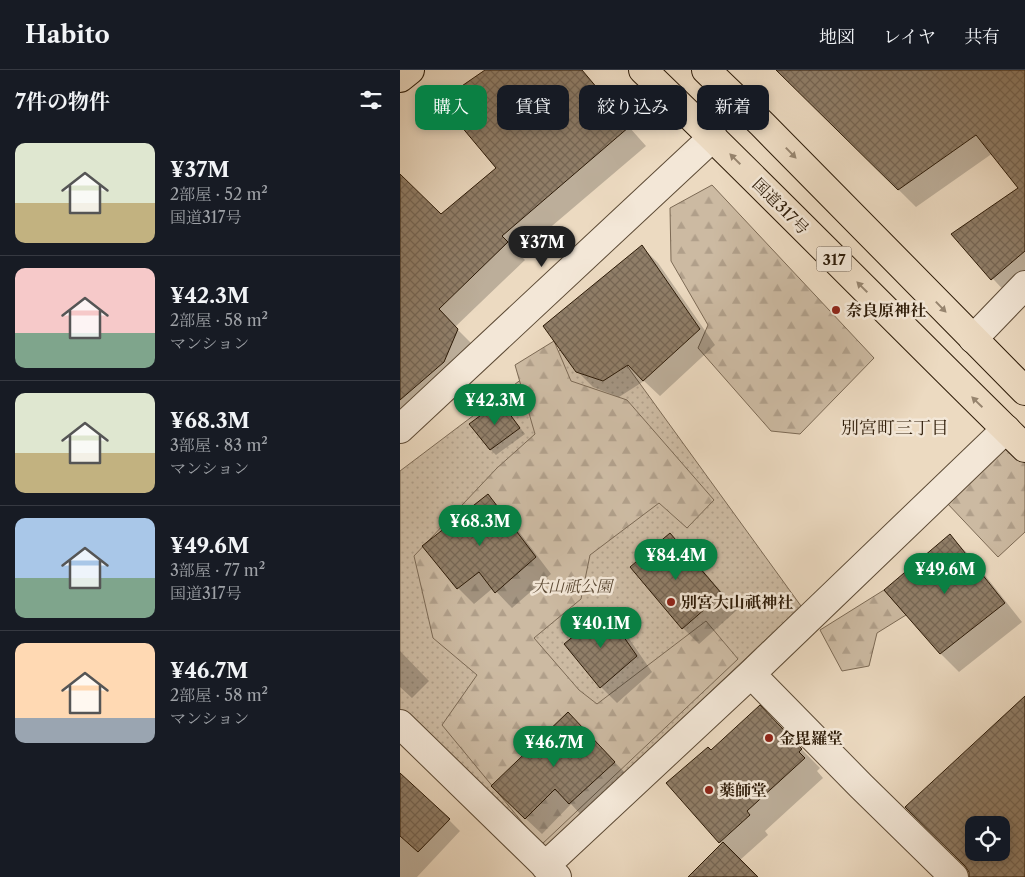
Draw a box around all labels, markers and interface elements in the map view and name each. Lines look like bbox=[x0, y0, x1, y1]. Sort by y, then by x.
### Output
text: Habito bbox=[25, 20, 110, 49]
text: 地図 bbox=[819, 26, 855, 48]
text: レイヤ bbox=[883, 26, 936, 48]
text: 共有 bbox=[964, 26, 1000, 48]
chip: 購入 bbox=[415, 85, 487, 130]
chip: 賃貸 bbox=[497, 85, 569, 130]
chip: 絞り込み bbox=[579, 85, 687, 130]
chip: 新着 bbox=[697, 85, 769, 130]
icon: filters bbox=[357, 86, 385, 114]
text: 7件の物件 bbox=[15, 89, 110, 114]
one-way arrow bbox=[785, 147, 797, 159]
one-way arrow bbox=[729, 154, 741, 166]
text: ¥37M bbox=[170, 157, 230, 182]
icon: home bbox=[55, 163, 115, 223]
street label: 国道317号 bbox=[749, 174, 813, 238]
text: 2部屋 · 52 m² bbox=[170, 184, 268, 204]
text: 国道317号 bbox=[170, 207, 241, 227]
pin: ¥37M bbox=[512, 226, 572, 268]
text: ¥37M bbox=[519, 232, 565, 252]
road number: 317 bbox=[816, 246, 852, 272]
one-way arrow bbox=[856, 281, 868, 293]
text: ¥42.3M bbox=[170, 283, 249, 308]
icon: home bbox=[55, 288, 115, 348]
place label: 奈良原神社 bbox=[846, 300, 926, 320]
one-way arrow bbox=[935, 301, 947, 313]
marker: 奈良原神社 bbox=[830, 304, 842, 316]
text: 2部屋 · 58 m² bbox=[170, 310, 268, 330]
text: マンション bbox=[170, 333, 249, 353]
pin: ¥42.3M bbox=[454, 384, 536, 426]
text: ¥42.3M bbox=[465, 390, 525, 410]
one-way arrow bbox=[972, 396, 984, 408]
text: ¥68.3M bbox=[170, 408, 250, 433]
icon: home bbox=[55, 413, 115, 473]
district label: 別宮町三丁目 bbox=[841, 417, 949, 439]
text: 3部屋 · 83 m² bbox=[170, 435, 268, 455]
text: マンション bbox=[170, 458, 249, 478]
pin: ¥68.3M bbox=[439, 504, 521, 547]
text: ¥68.3M bbox=[450, 511, 510, 531]
text: ¥49.6M bbox=[170, 533, 249, 558]
icon: home bbox=[55, 538, 115, 598]
pin: ¥84.4M bbox=[635, 538, 717, 581]
text: ¥84.4M bbox=[645, 545, 707, 565]
pin: ¥49.6M bbox=[904, 552, 986, 595]
text: ¥49.6M bbox=[915, 559, 975, 579]
text: 3部屋 · 77 m² bbox=[170, 560, 265, 580]
park label: 大山祇公園 bbox=[532, 576, 615, 596]
text: 国道317号 bbox=[170, 583, 241, 603]
place label: 別宮大山祇神社 bbox=[681, 592, 793, 612]
marker: 別宮大山祇神社 bbox=[665, 596, 677, 608]
pin: ¥40.1M bbox=[560, 606, 642, 649]
text: ¥40.1M bbox=[571, 613, 631, 633]
text: ¥46.7M bbox=[170, 658, 248, 683]
icon: home bbox=[55, 663, 115, 723]
text: 2部屋 · 58 m² bbox=[170, 685, 268, 705]
text: マンション bbox=[170, 708, 249, 728]
pin: ¥46.7M bbox=[513, 726, 595, 768]
place label: 金毘羅堂 bbox=[779, 728, 843, 748]
text: ¥46.7M bbox=[524, 732, 584, 752]
marker: 金毘羅堂 bbox=[763, 732, 775, 744]
place label: 薬師堂 bbox=[719, 780, 767, 800]
marker: 薬師堂 bbox=[703, 784, 715, 796]
map controls bbox=[965, 816, 1010, 861]
button: locate bbox=[965, 816, 1010, 861]

